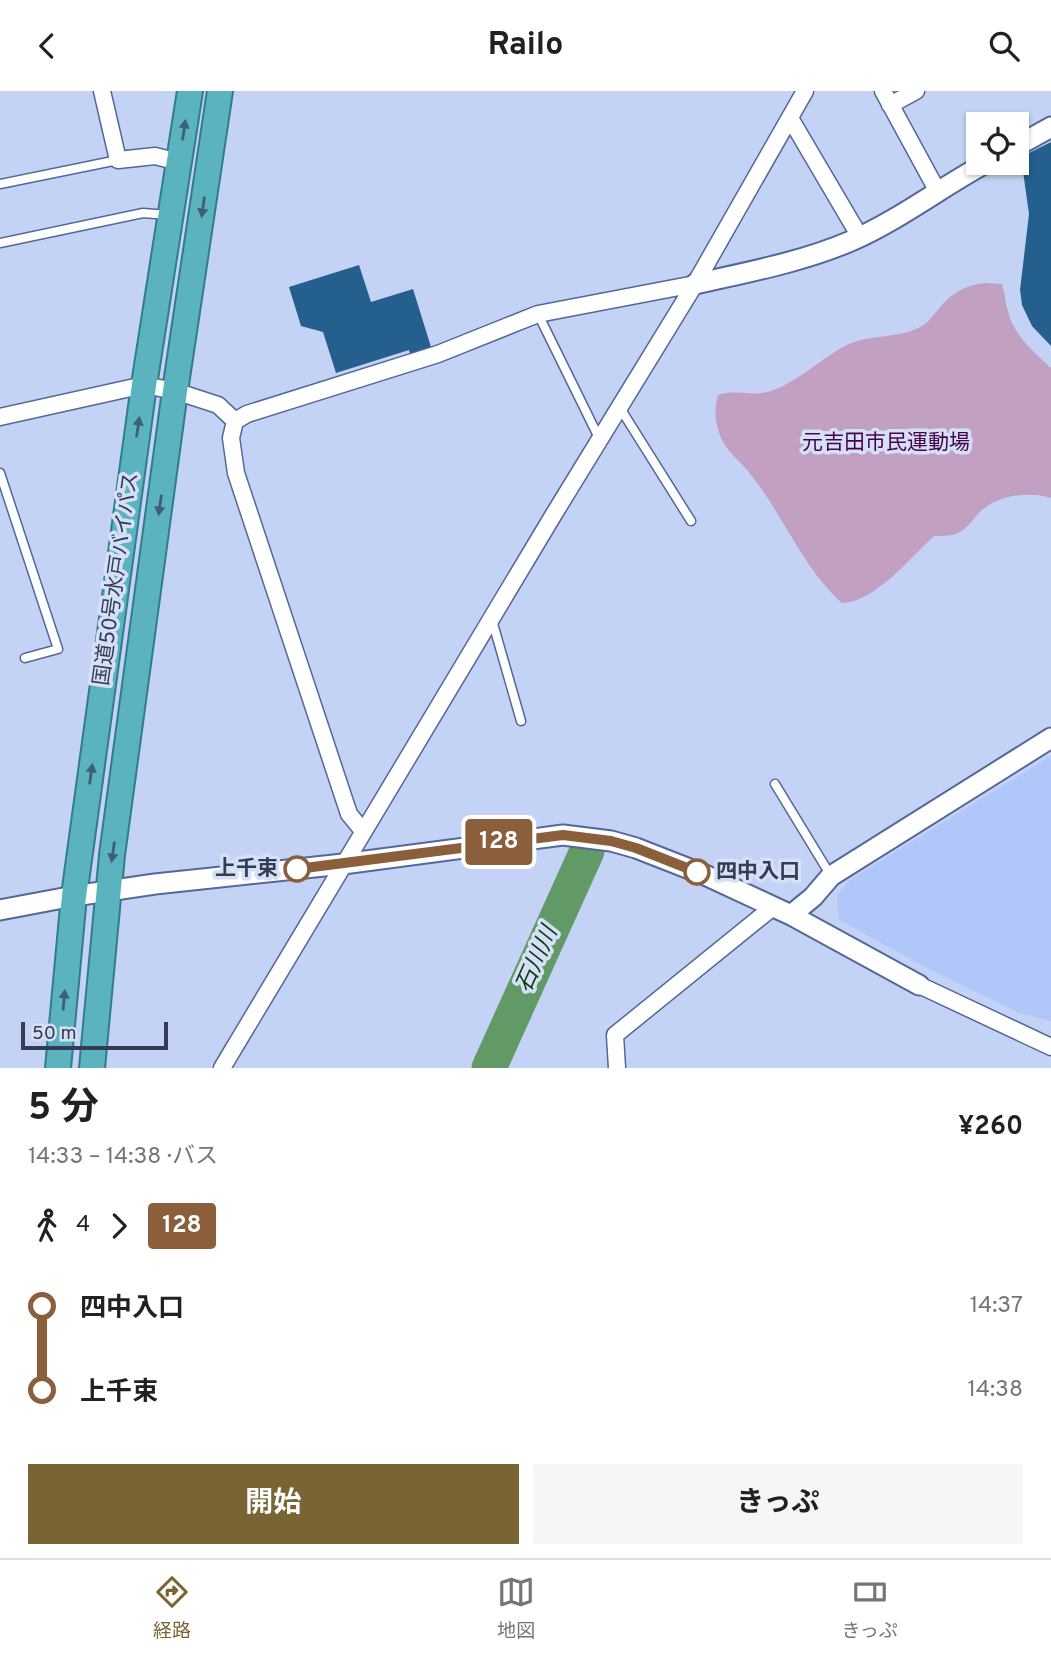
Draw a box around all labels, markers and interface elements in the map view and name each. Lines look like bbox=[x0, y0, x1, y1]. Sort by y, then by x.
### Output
text: Railo bbox=[488, 26, 563, 66]
icon: back bbox=[28, 27, 66, 65]
icon: search bbox=[985, 27, 1023, 65]
map controls bbox=[966, 112, 1029, 175]
button: locate bbox=[966, 112, 1029, 175]
one-way arrow bbox=[179, 119, 190, 141]
one-way arrow bbox=[197, 196, 208, 218]
one-way arrow bbox=[133, 416, 144, 438]
park label: 元吉田市民運動場 bbox=[802, 430, 970, 457]
street label: 国道50号水戸バイパス bbox=[89, 471, 145, 687]
one-way arrow bbox=[154, 494, 165, 516]
one-way arrow bbox=[85, 763, 96, 785]
line badge: 128 bbox=[459, 819, 539, 865]
text: 128 bbox=[479, 827, 519, 857]
one-way arrow bbox=[107, 841, 118, 863]
place label: 上千束 bbox=[215, 856, 278, 883]
marker: 上千束 bbox=[284, 856, 310, 882]
marker: 四中入口 bbox=[684, 859, 710, 885]
place label: 四中入口 bbox=[716, 859, 800, 886]
water label: 石川川 bbox=[511, 920, 566, 997]
one-way arrow bbox=[59, 989, 70, 1011]
scale bar bbox=[21, 1019, 168, 1051]
text: 50 m bbox=[32, 1022, 77, 1046]
text: 5 分 bbox=[28, 1085, 99, 1134]
text: ¥260 bbox=[958, 1111, 1023, 1144]
text: 14:33 – 14:38 · バス bbox=[28, 1143, 218, 1172]
icon: walk bbox=[28, 1207, 66, 1245]
icon: forward bbox=[100, 1207, 138, 1245]
text: 4 bbox=[76, 1211, 90, 1240]
text: 128 bbox=[162, 1211, 202, 1241]
text: 14:37 bbox=[970, 1292, 1023, 1321]
text: 四中入口 bbox=[80, 1293, 184, 1326]
text: 14:38 bbox=[968, 1376, 1023, 1405]
text: 上千束 bbox=[80, 1377, 158, 1410]
button: 開始 bbox=[28, 1464, 519, 1544]
button: きっぷ bbox=[533, 1464, 1023, 1544]
tab: 経路 bbox=[153, 1573, 191, 1644]
tab: 地図 bbox=[497, 1573, 535, 1644]
tab: きっぷ bbox=[842, 1573, 898, 1644]

